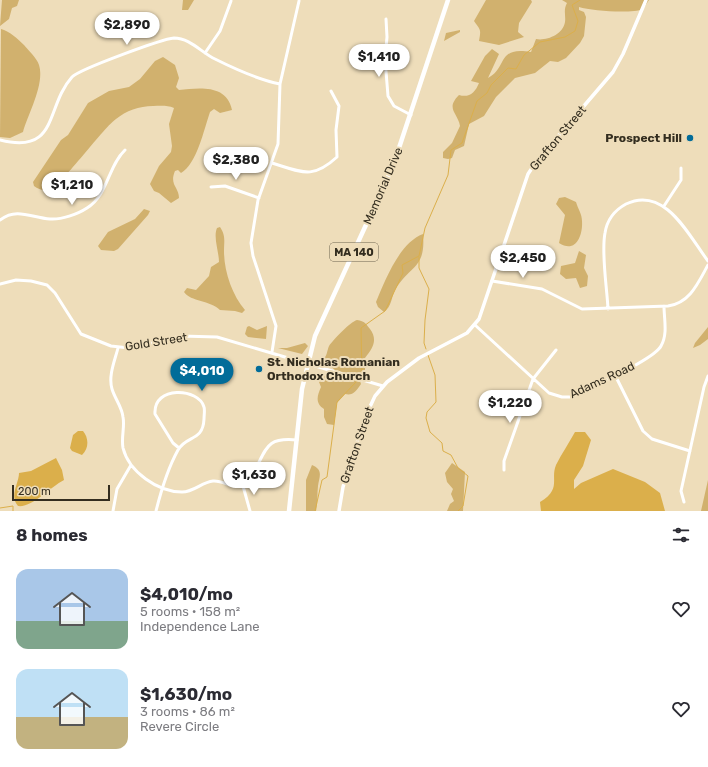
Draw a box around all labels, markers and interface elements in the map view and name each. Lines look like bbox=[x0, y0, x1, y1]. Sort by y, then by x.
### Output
pin: $2,890 bbox=[94, 12, 160, 46]
text: $2,890 bbox=[104, 17, 150, 32]
pin: $1,410 bbox=[346, 44, 412, 78]
text: $1,410 bbox=[358, 49, 400, 64]
street label: Grafton Street bbox=[527, 103, 589, 173]
place label: Prospect Hill bbox=[605, 131, 682, 145]
marker: Prospect Hill bbox=[685, 133, 695, 143]
street label: Memorial Drive bbox=[360, 145, 406, 227]
pin: $2,380 bbox=[203, 147, 269, 181]
text: $2,380 bbox=[213, 152, 259, 167]
pin: $1,210 bbox=[39, 172, 105, 206]
text: $1,210 bbox=[51, 177, 93, 192]
road number: MA 140 bbox=[330, 243, 378, 261]
pin: $2,450 bbox=[490, 245, 556, 279]
text: $2,450 bbox=[500, 250, 546, 265]
street label: Gold Street bbox=[124, 330, 188, 354]
place label: St. Nicholas Romanian Orthodox Church bbox=[267, 355, 400, 383]
pin: $4,010 bbox=[169, 358, 235, 392]
street label: Adams Road bbox=[567, 359, 637, 401]
text: $4,010 bbox=[179, 363, 225, 378]
marker: St. Nicholas Romanian Orthodox Church bbox=[254, 364, 264, 374]
pin: $1,220 bbox=[477, 390, 543, 424]
text: $1,220 bbox=[488, 395, 532, 410]
street label: Grafton Street bbox=[337, 404, 377, 485]
pin: $1,630 bbox=[221, 462, 287, 496]
text: $1,630 bbox=[232, 467, 276, 482]
scale bar bbox=[12, 483, 110, 502]
text: 200 m bbox=[18, 485, 51, 498]
icon: filters bbox=[670, 524, 692, 546]
text: 8 homes bbox=[16, 525, 88, 545]
text: $4,010/mo bbox=[140, 584, 233, 604]
icon: home bbox=[48, 585, 96, 633]
icon: heart bbox=[670, 598, 692, 620]
text: 5 rooms · 158 m² bbox=[140, 604, 240, 619]
text: Independence Lane bbox=[140, 619, 260, 634]
text: $1,630/mo bbox=[140, 684, 232, 704]
icon: home bbox=[48, 685, 96, 733]
icon: heart bbox=[670, 698, 692, 720]
text: 3 rooms · 86 m² bbox=[140, 704, 235, 719]
text: Revere Circle bbox=[140, 719, 219, 734]

